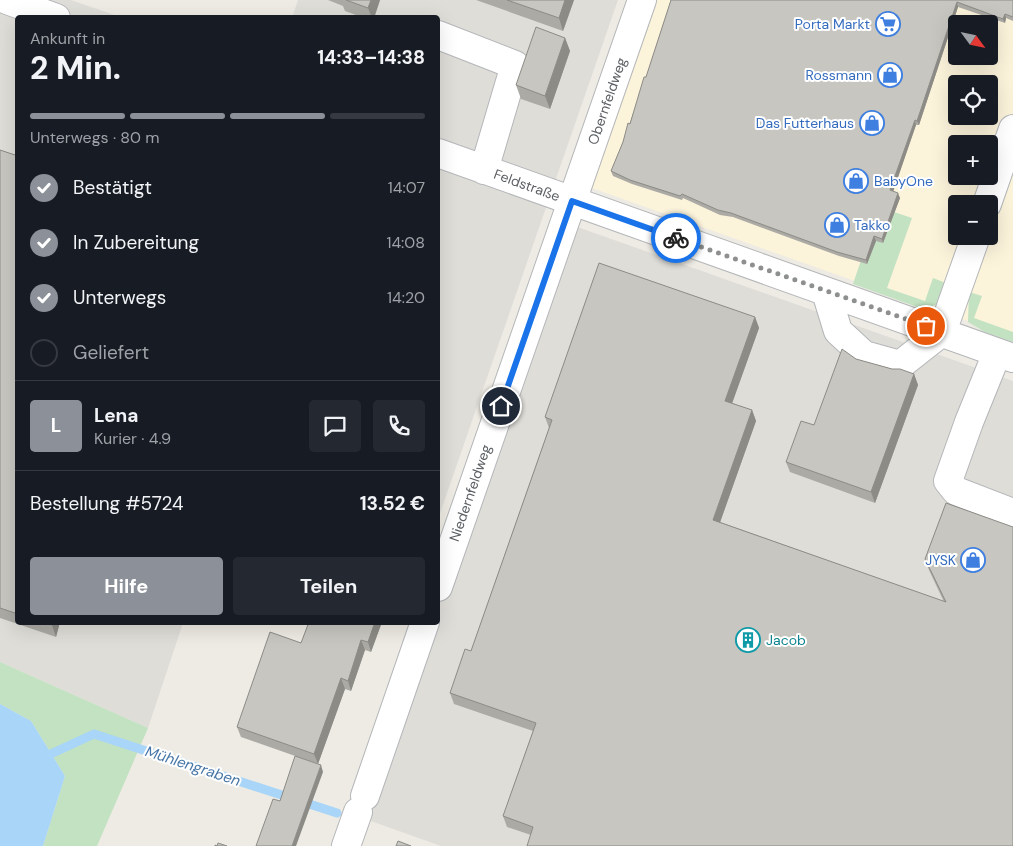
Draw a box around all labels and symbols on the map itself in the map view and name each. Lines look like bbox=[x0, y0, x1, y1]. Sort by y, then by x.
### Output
supermarket icon: Porta Markt bbox=[875, 11, 901, 37]
place label: Porta Markt bbox=[795, 15, 870, 33]
north arrow bbox=[948, 15, 998, 65]
street label: Obernfeldweg bbox=[584, 55, 630, 147]
shop icon: Rossmann bbox=[877, 62, 903, 88]
place label: Rossmann bbox=[806, 66, 872, 84]
shop icon: Das Futterhaus bbox=[859, 110, 885, 136]
place label: Das Futterhaus bbox=[756, 114, 854, 132]
street label: Feldstraße bbox=[491, 165, 563, 205]
shop icon: BabyOne bbox=[843, 168, 869, 194]
place label: BabyOne bbox=[874, 172, 933, 190]
shop icon: Takko bbox=[824, 212, 850, 238]
courier bbox=[651, 213, 701, 263]
place label: Takko bbox=[854, 216, 890, 234]
pin bbox=[905, 305, 947, 347]
pin bbox=[480, 385, 522, 427]
street label: Niedernfeldweg bbox=[445, 442, 495, 544]
shop icon: JYSK bbox=[960, 547, 986, 573]
place label: JYSK bbox=[925, 551, 956, 569]
building icon: Jacob bbox=[735, 627, 761, 653]
place label: Jacob bbox=[766, 631, 806, 649]
water label: Mühlengraben bbox=[143, 741, 244, 791]

